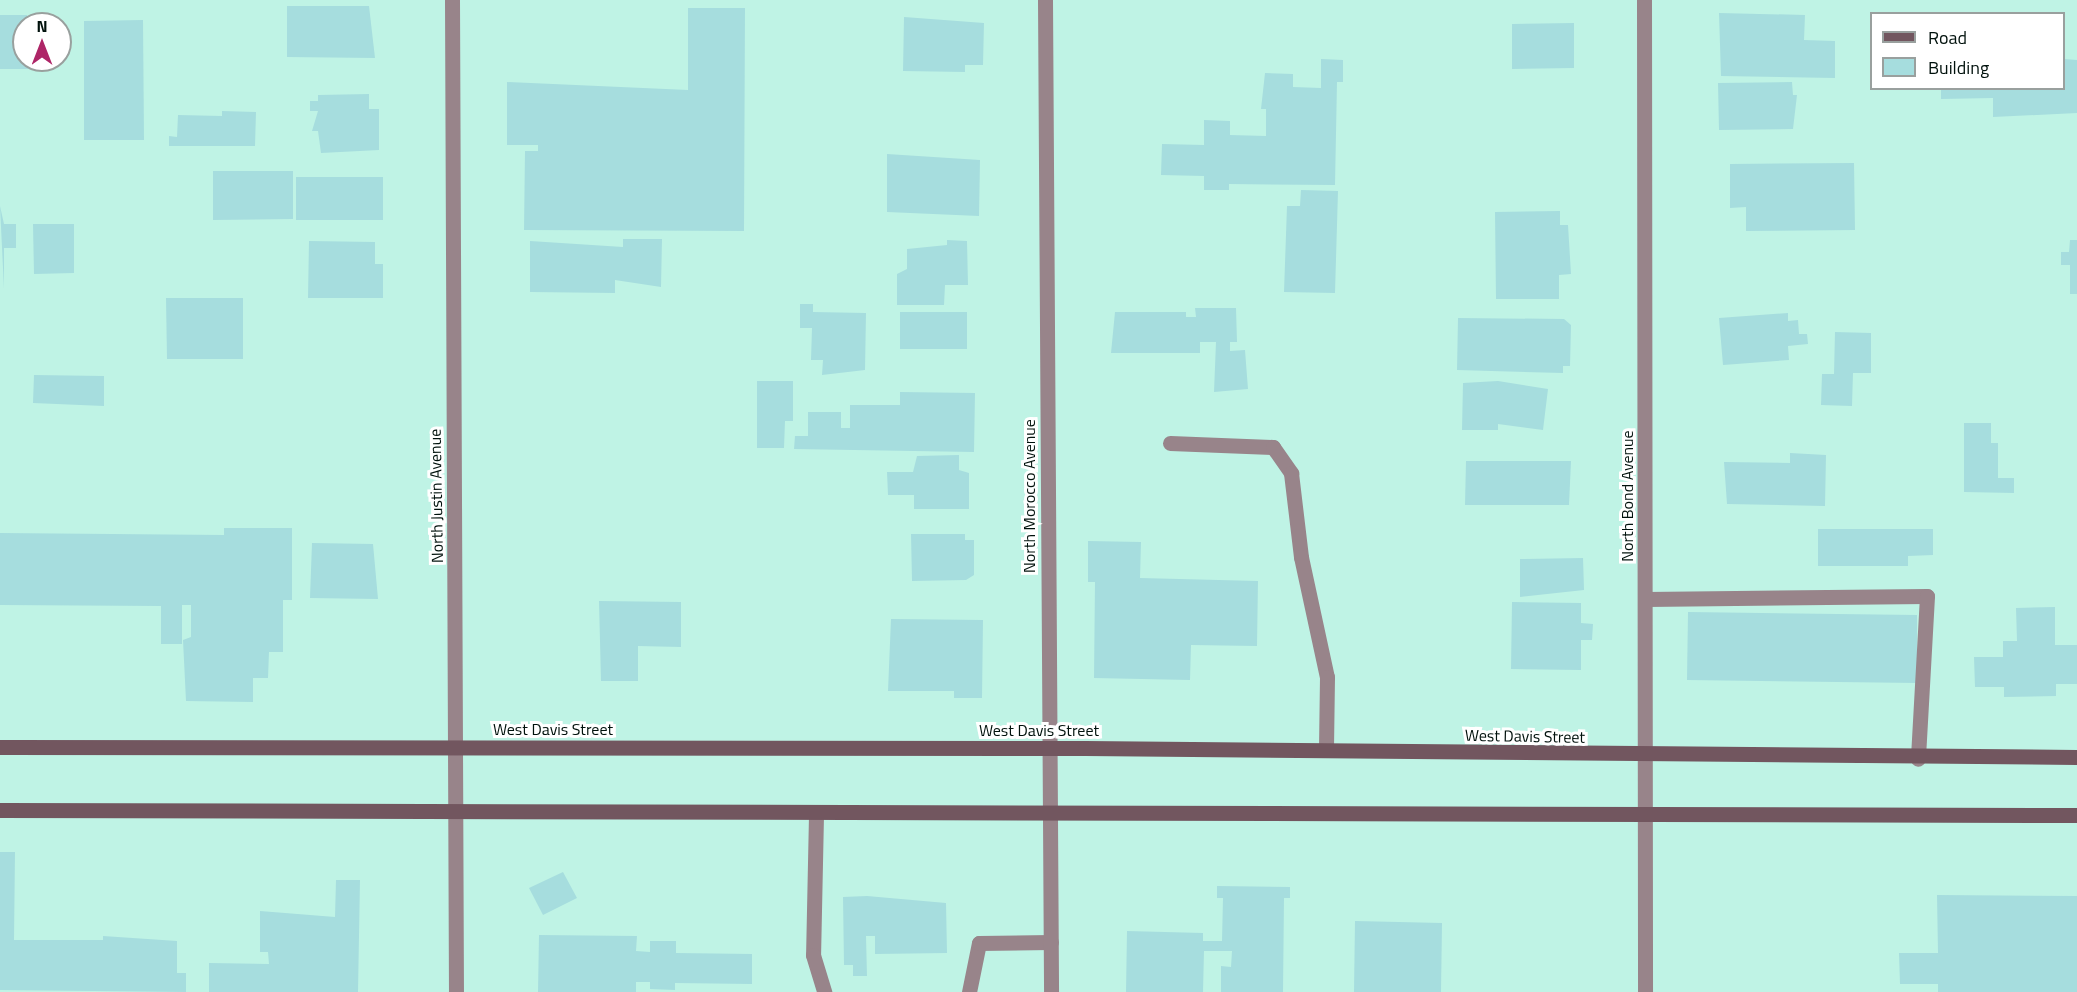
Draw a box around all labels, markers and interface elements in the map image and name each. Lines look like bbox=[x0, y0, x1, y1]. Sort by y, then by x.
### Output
north arrow bbox=[12, 12, 72, 72]
legend bbox=[1870, 12, 2065, 90]
text: N bbox=[36, 14, 48, 38]
text: Road bbox=[1928, 24, 1967, 51]
text: Building bbox=[1928, 54, 1989, 81]
street label: North Morocco Avenue bbox=[1019, 419, 1039, 573]
street label: North Justin Avenue bbox=[425, 429, 447, 563]
street label: North Bond Avenue bbox=[1617, 430, 1637, 562]
street label: West Davis Street bbox=[493, 719, 613, 739]
street label: West Davis Street bbox=[979, 720, 1099, 740]
street label: West Davis Street bbox=[1465, 725, 1585, 747]

